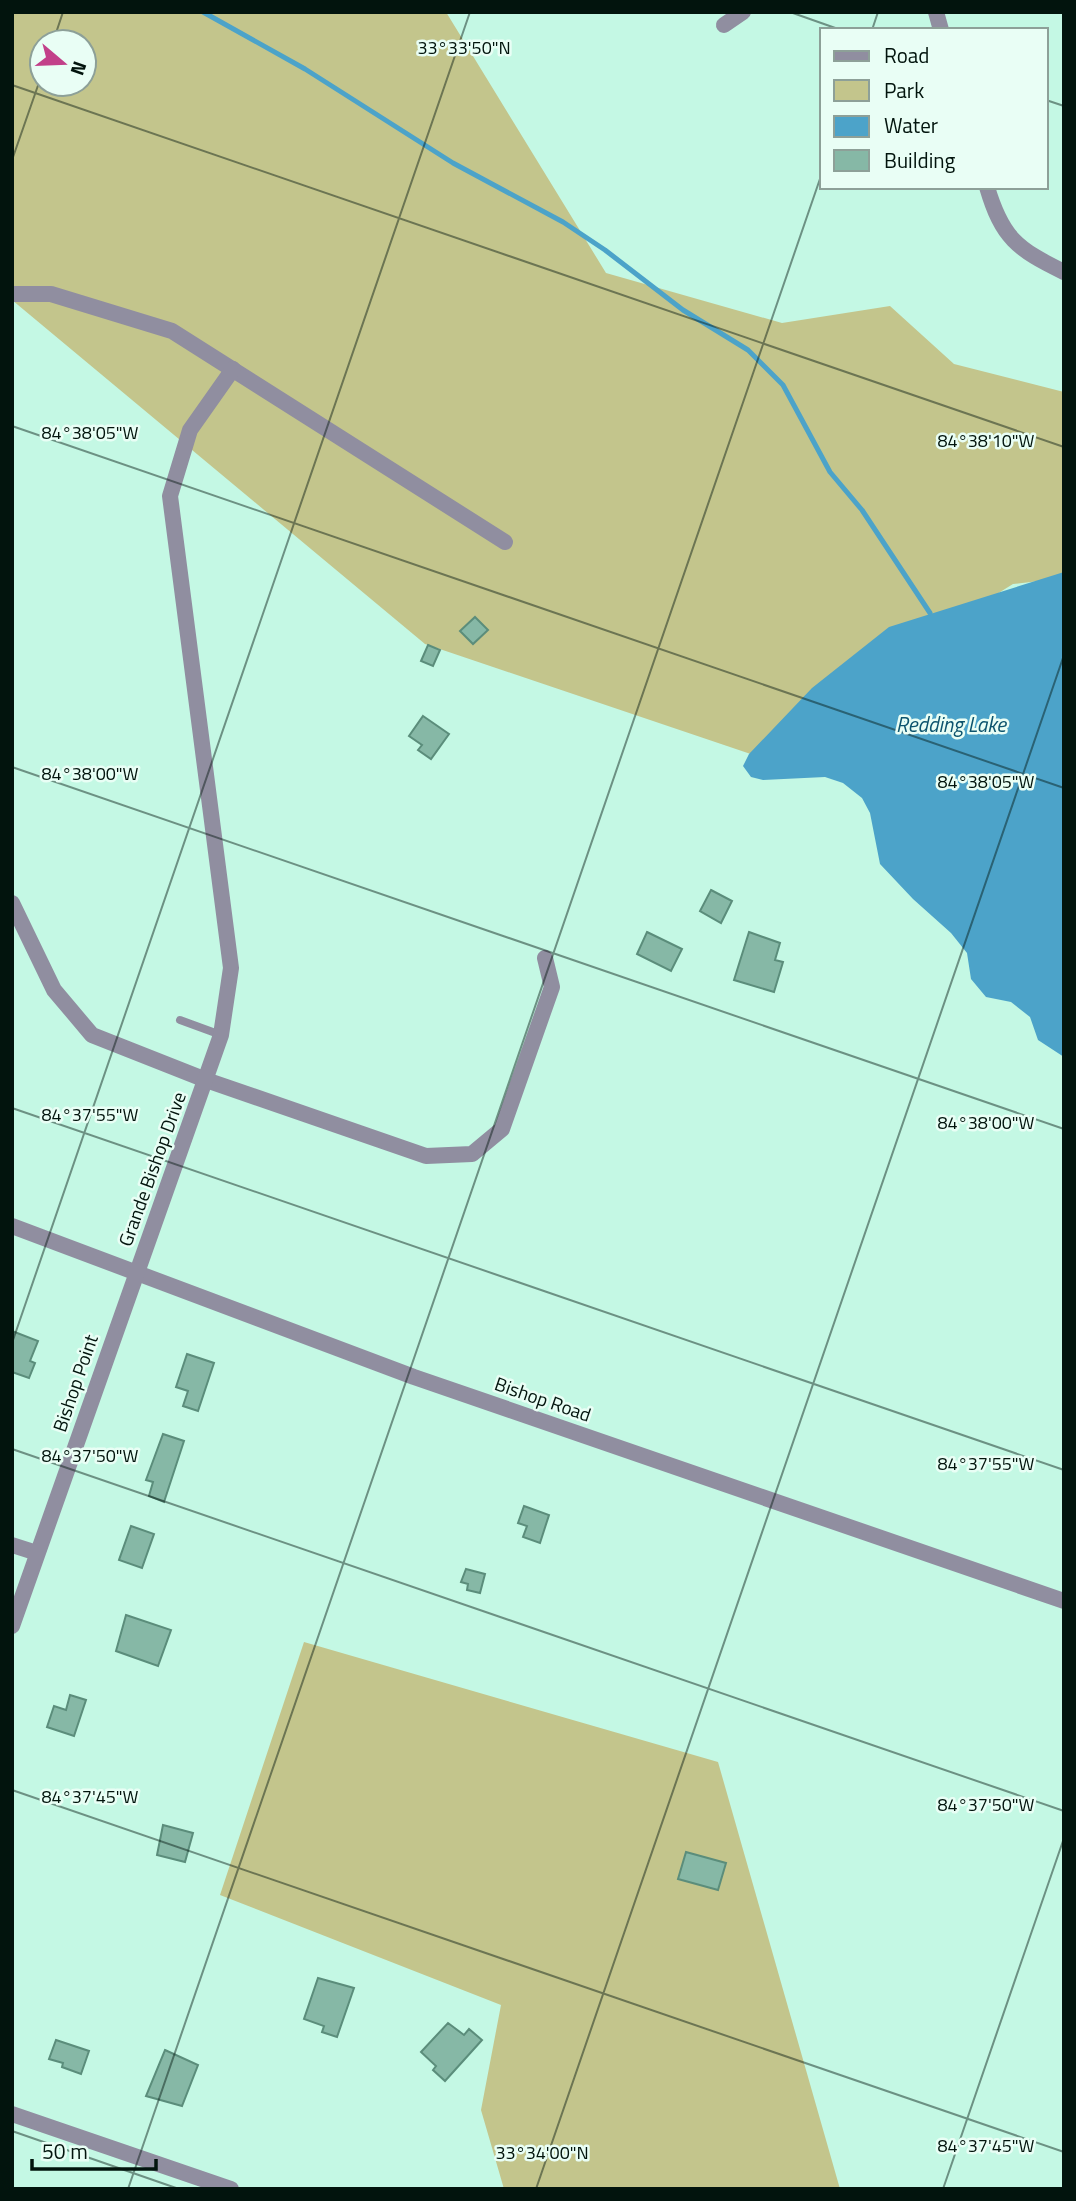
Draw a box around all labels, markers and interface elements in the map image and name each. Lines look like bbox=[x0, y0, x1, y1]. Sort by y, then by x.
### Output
north arrow bbox=[28, 28, 98, 98]
legend bbox=[820, 28, 1048, 189]
text: 33°33'50"N bbox=[417, 34, 511, 61]
text: Road bbox=[884, 39, 929, 71]
text: N bbox=[64, 58, 95, 80]
text: Park bbox=[884, 74, 924, 106]
text: Water bbox=[884, 109, 938, 141]
text: Building bbox=[884, 144, 956, 176]
text: 84°38'05"W bbox=[42, 419, 139, 446]
text: 84°38'10"W bbox=[938, 427, 1035, 454]
water label: Redding Lake bbox=[896, 708, 1007, 740]
text: 84°38'00"W bbox=[42, 760, 139, 787]
text: 84°38'05"W bbox=[938, 768, 1035, 795]
street label: Grande Bishop Drive bbox=[110, 1088, 193, 1250]
text: 84°37'55"W bbox=[42, 1101, 139, 1128]
text: 84°38'00"W bbox=[938, 1109, 1035, 1136]
street label: Bishop Point bbox=[44, 1330, 105, 1435]
street label: Bishop Road bbox=[491, 1368, 595, 1429]
text: 84°37'50"W bbox=[42, 1442, 139, 1469]
text: 84°37'55"W bbox=[938, 1450, 1035, 1477]
text: 84°37'45"W bbox=[42, 1783, 139, 1810]
text: 84°37'50"W bbox=[938, 1791, 1035, 1818]
scale bar bbox=[32, 2128, 156, 2172]
text: 84°37'45"W bbox=[938, 2132, 1035, 2159]
text: 50 m bbox=[42, 2135, 88, 2167]
text: 33°34'00"N bbox=[495, 2139, 589, 2166]

